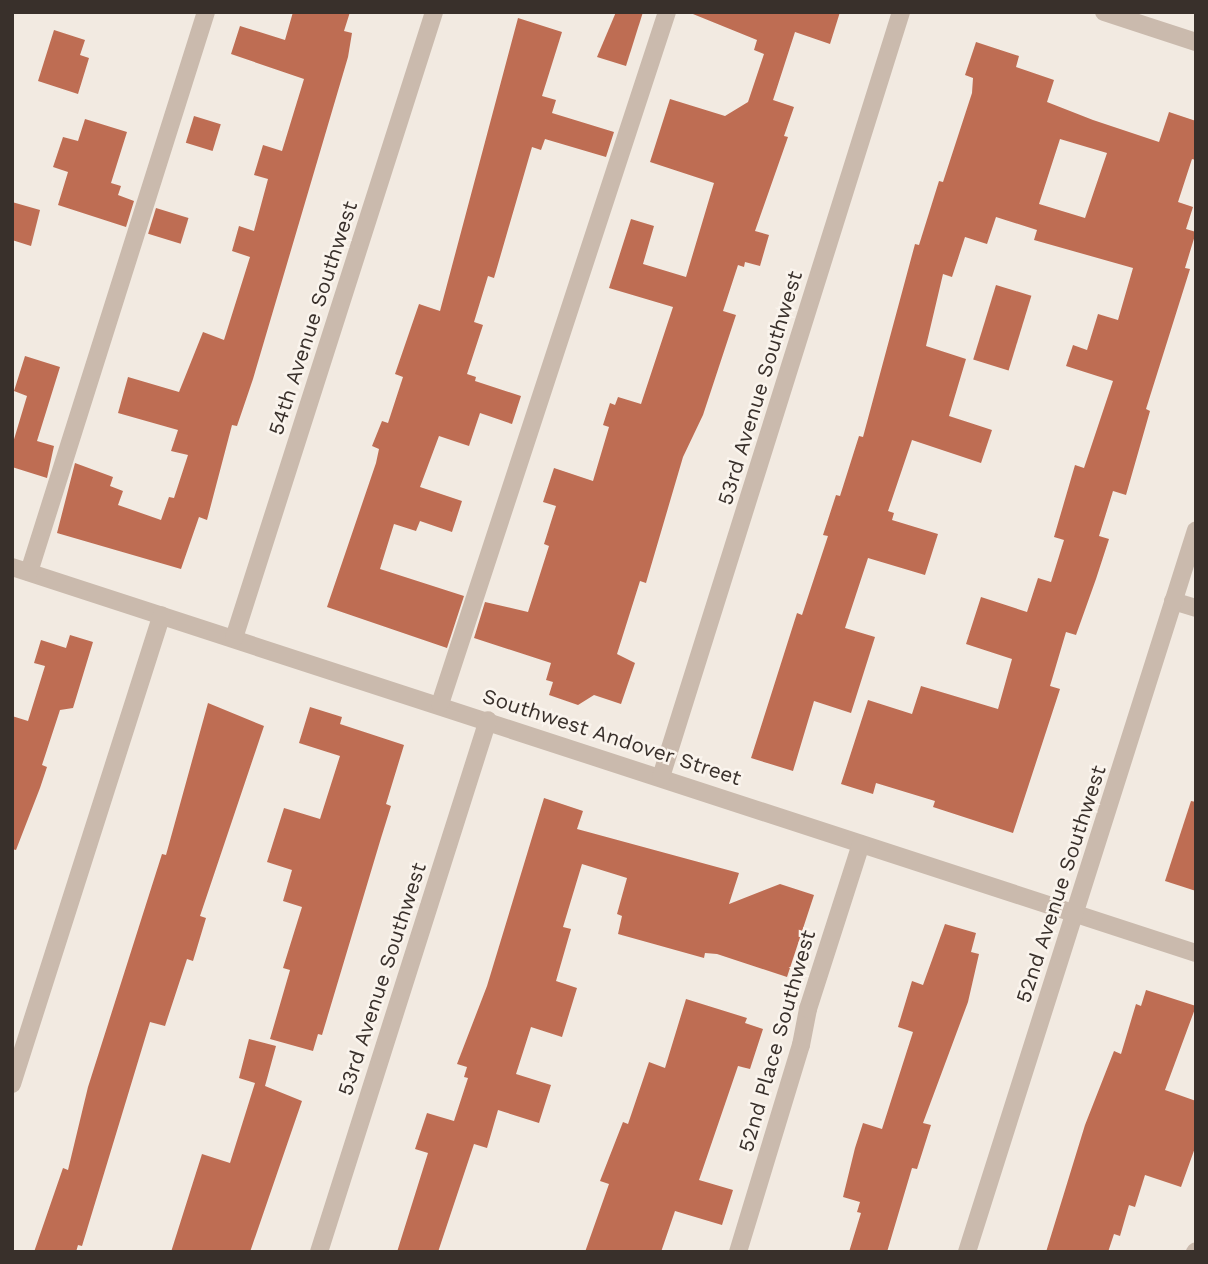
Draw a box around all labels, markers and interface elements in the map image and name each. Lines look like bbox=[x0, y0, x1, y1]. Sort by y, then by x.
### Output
street label: 54th Avenue Southwest bbox=[263, 197, 363, 439]
street label: 53rd Avenue Southwest bbox=[712, 267, 808, 509]
street label: Southwest Andover Street bbox=[479, 683, 745, 791]
street label: 52nd Avenue Southwest bbox=[1011, 762, 1111, 1006]
street label: 53rd Avenue Southwest bbox=[332, 859, 432, 1099]
street label: 52nd Place Southwest bbox=[733, 927, 821, 1155]

